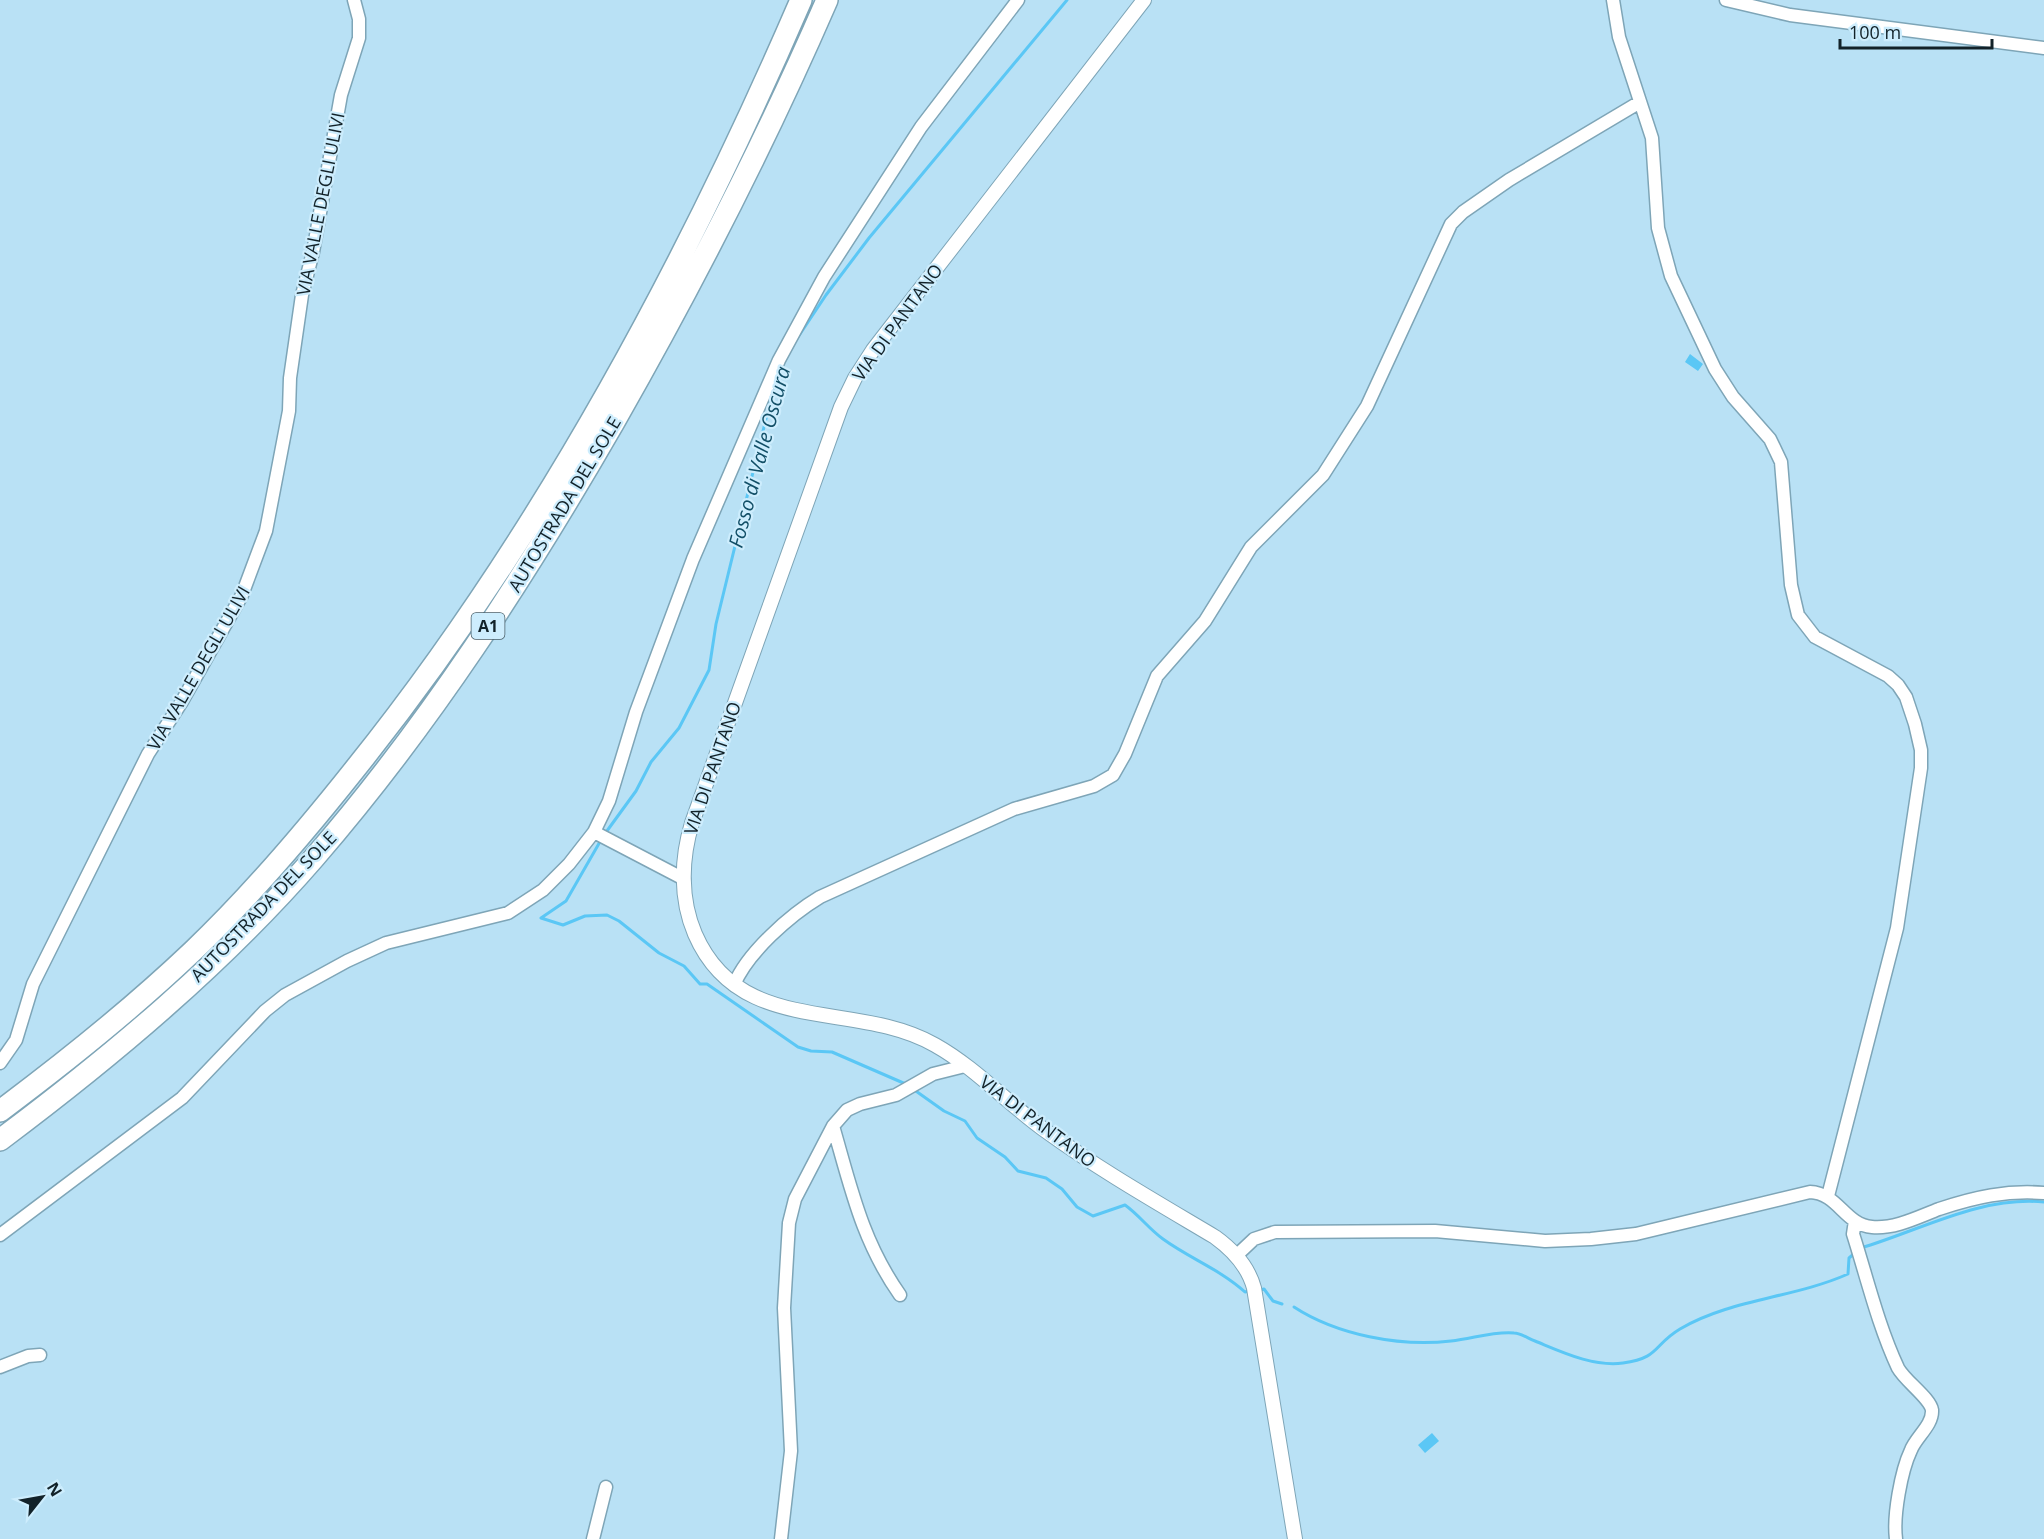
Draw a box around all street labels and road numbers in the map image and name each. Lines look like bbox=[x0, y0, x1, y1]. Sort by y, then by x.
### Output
street label: VIA VALLE DEGLI ULIVI bbox=[290, 110, 350, 298]
street label: VIA DI PANTANO bbox=[846, 259, 948, 385]
street label: AUTOSTRADA DEL SOLE bbox=[502, 412, 626, 596]
street label: VIA VALLE DEGLI ULIVI bbox=[141, 581, 255, 755]
road number: A1 bbox=[472, 613, 504, 639]
street label: VIA DI PANTANO bbox=[678, 698, 746, 838]
street label: AUTOSTRADA DEL SOLE bbox=[185, 826, 341, 986]
street label: VIA DI PANTANO bbox=[975, 1070, 1101, 1172]

